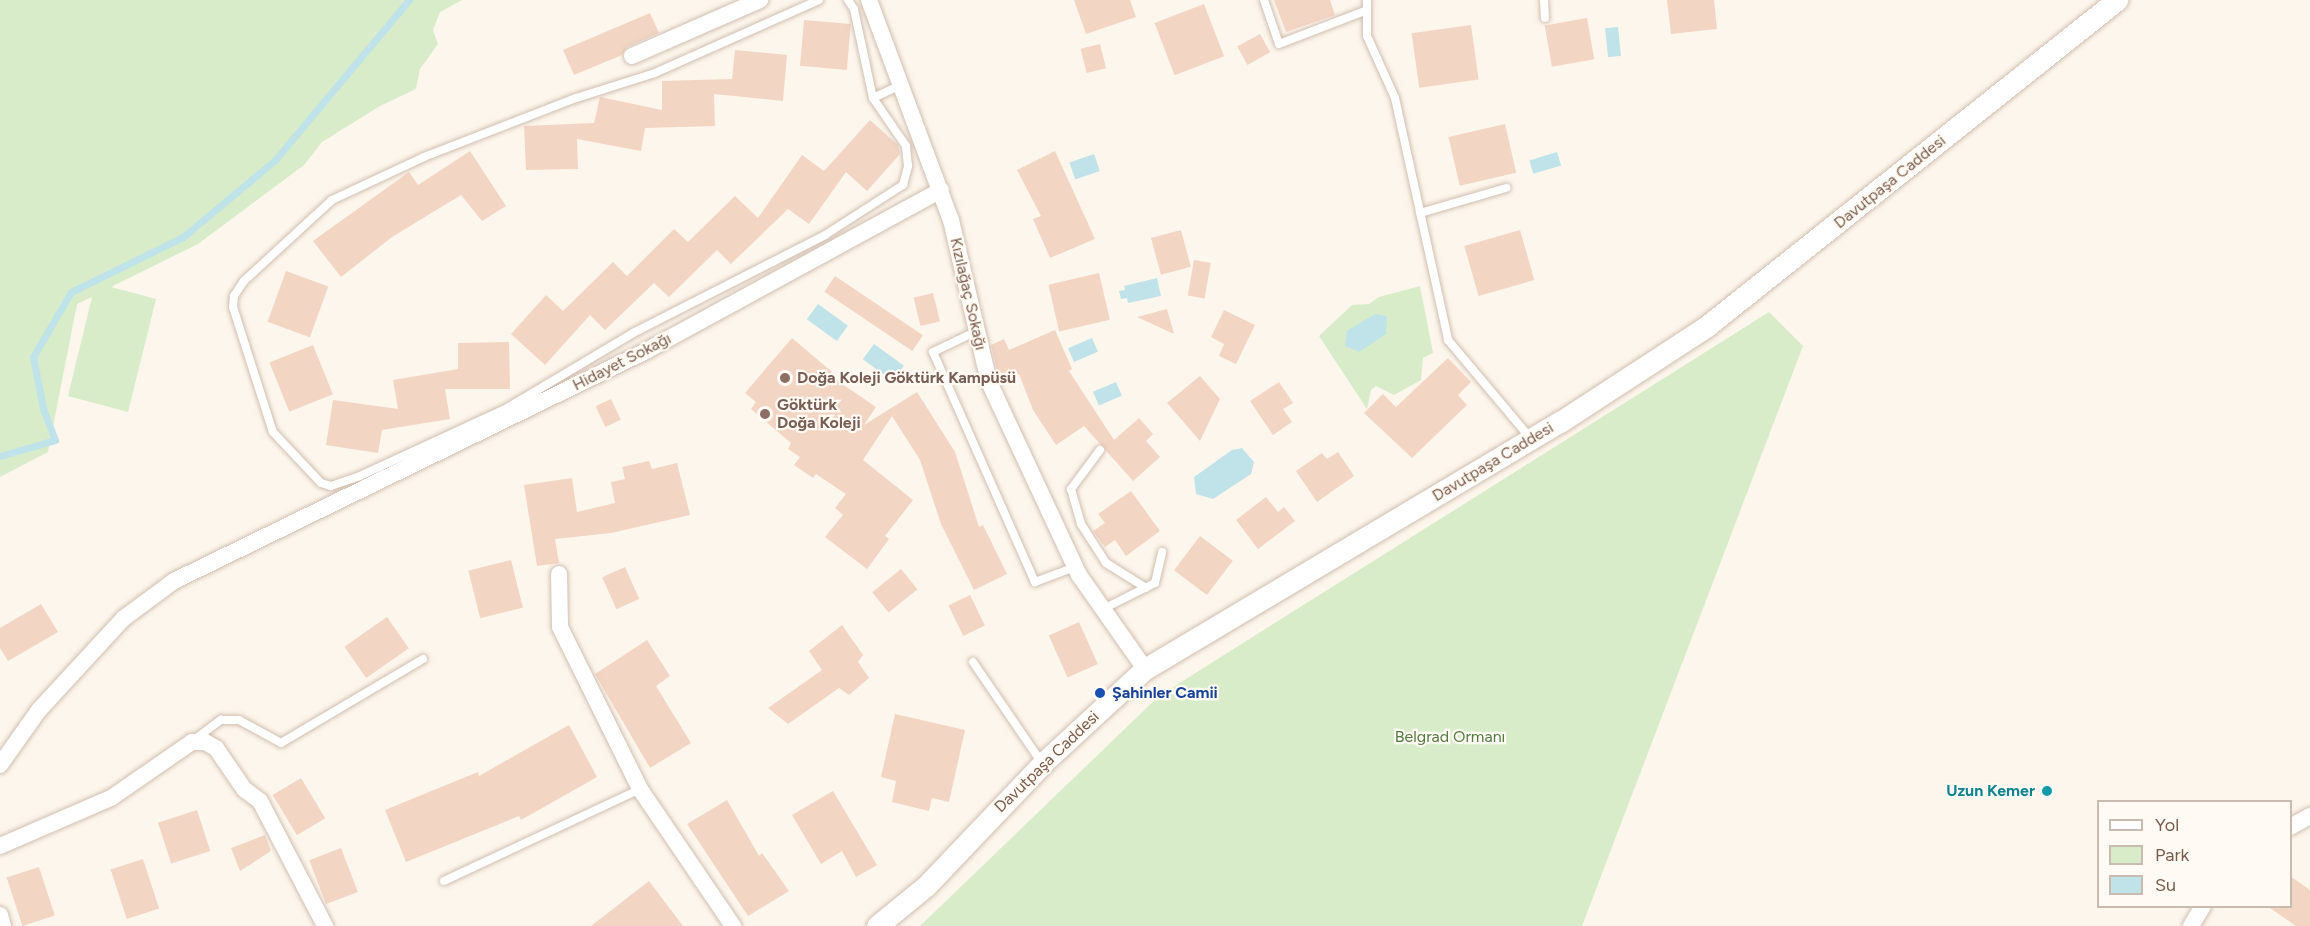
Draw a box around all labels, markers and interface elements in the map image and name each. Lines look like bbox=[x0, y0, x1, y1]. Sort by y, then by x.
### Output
street label: Davutpaşa Caddesi bbox=[1830, 131, 1950, 233]
street label: Kızılağaç Sokağı bbox=[946, 236, 990, 352]
street label: Hidayet Sokağı bbox=[569, 329, 675, 395]
place label: Doğa Koleji Göktürk Kampüsü bbox=[797, 368, 1016, 388]
marker: Doğa Koleji Göktürk Kampüsü bbox=[778, 371, 792, 385]
place label: Göktürk Doğa Koleji bbox=[777, 395, 861, 433]
marker: Göktürk Doğa Koleji bbox=[758, 407, 772, 421]
street label: Davutpaşa Caddesi bbox=[1429, 418, 1557, 506]
place label: Şahinler Camii bbox=[1112, 683, 1218, 703]
marker: Şahinler Camii bbox=[1093, 686, 1107, 700]
street label: Davutpaşa Caddesi bbox=[991, 707, 1103, 817]
park label: Belgrad Ormanı bbox=[1395, 727, 1505, 747]
place label: Uzun Kemer bbox=[1946, 781, 2035, 801]
marker: Uzun Kemer bbox=[2040, 784, 2054, 798]
legend bbox=[2097, 800, 2292, 908]
text: Yol bbox=[2155, 814, 2179, 836]
text: Park bbox=[2155, 844, 2189, 866]
text: Su bbox=[2155, 874, 2176, 896]

